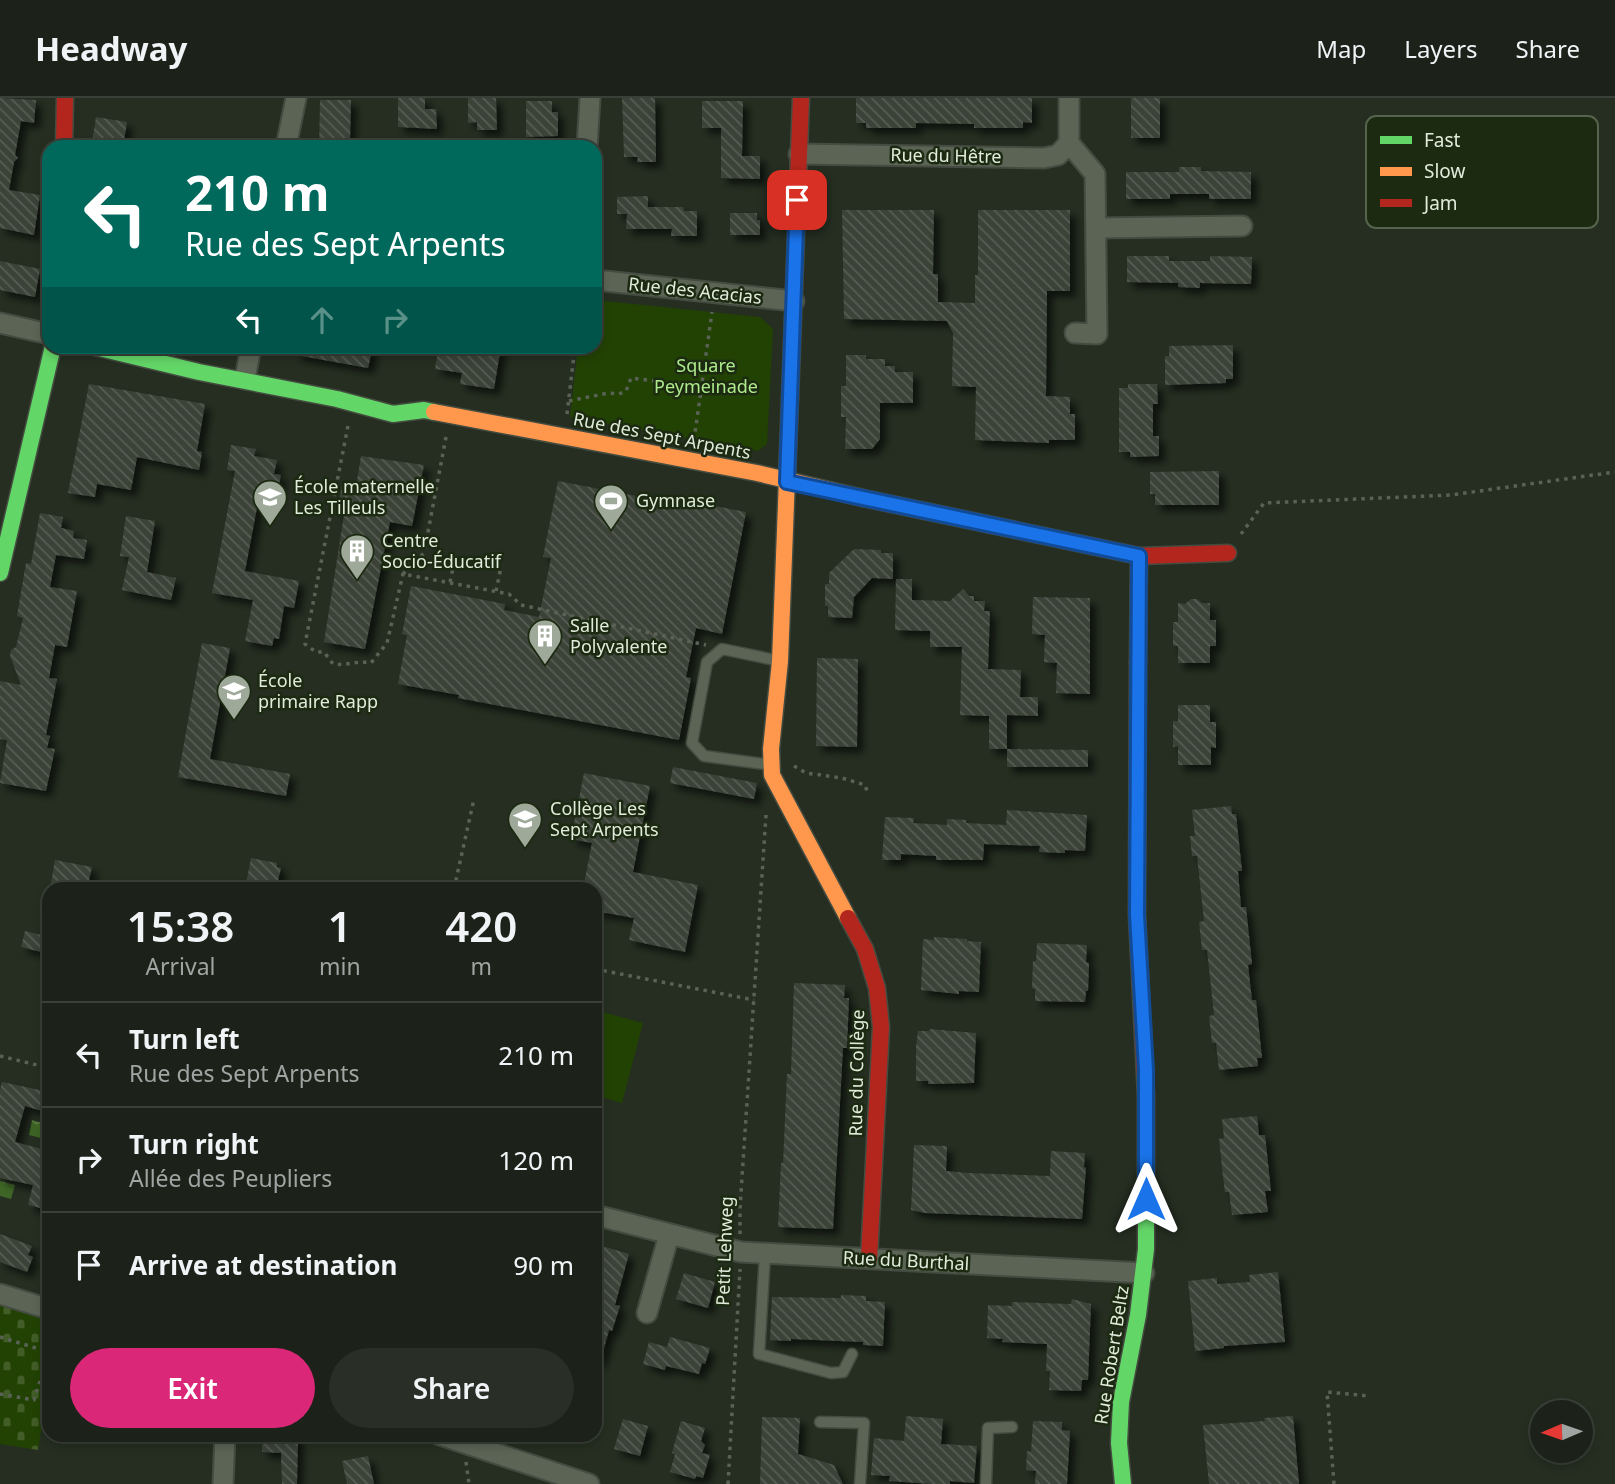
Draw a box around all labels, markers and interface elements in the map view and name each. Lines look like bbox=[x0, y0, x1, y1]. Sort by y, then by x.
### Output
text: Headway bbox=[35, 26, 187, 71]
text: Map bbox=[1316, 32, 1366, 65]
text: Layers bbox=[1404, 32, 1478, 65]
text: Share bbox=[1516, 32, 1580, 65]
legend bbox=[1366, 116, 1598, 228]
text: Fast bbox=[1424, 127, 1461, 153]
street label: Rue du Hêtre bbox=[890, 142, 1002, 168]
text: Slow bbox=[1424, 158, 1465, 184]
text: 210 m bbox=[185, 159, 330, 225]
icon: left bbox=[70, 168, 161, 259]
pin bbox=[767, 170, 827, 230]
icon: arrive bbox=[778, 181, 816, 219]
text: Jam bbox=[1422, 190, 1458, 216]
text: Rue des Sept Arpents bbox=[185, 222, 506, 265]
street label: Rue des Acacias bbox=[627, 271, 763, 309]
icon: left bbox=[230, 301, 268, 339]
icon: ahead bbox=[303, 301, 341, 339]
icon: right bbox=[376, 301, 414, 339]
park label: Square Peymeinade bbox=[654, 353, 758, 398]
street label: Rue des Sept Arpents bbox=[571, 406, 753, 464]
place label: École maternelle Les Tilleuls bbox=[294, 474, 435, 519]
school or university icon: École maternelle Les Tilleuls bbox=[251, 478, 289, 527]
sports icon: Gymnase bbox=[592, 482, 630, 531]
place label: Gymnase bbox=[636, 488, 715, 512]
place label: Centre Socio-Éducatif bbox=[382, 528, 502, 573]
building icon: Centre Socio-Éducatif bbox=[338, 532, 376, 581]
place label: Salle Polyvalente bbox=[570, 613, 667, 658]
building icon: Salle Polyvalente bbox=[526, 617, 564, 666]
place label: École primaire Rapp bbox=[258, 668, 378, 713]
school or university icon: École primaire Rapp bbox=[215, 672, 253, 721]
place label: Collège Les Sept Arpents bbox=[550, 796, 659, 841]
school or university icon: Collège Les Sept Arpents bbox=[506, 800, 544, 849]
text: 15:38 bbox=[127, 897, 234, 954]
text: 1 bbox=[328, 897, 352, 954]
text: 420 bbox=[445, 897, 517, 954]
text: Arrival bbox=[145, 950, 216, 982]
text: min bbox=[319, 950, 361, 982]
text: m bbox=[471, 950, 492, 982]
street label: Rue du Collège bbox=[843, 1009, 869, 1137]
text: Turn left bbox=[129, 1021, 240, 1057]
icon: left bbox=[70, 1036, 108, 1074]
text: 210 m bbox=[498, 1037, 574, 1073]
text: Rue des Sept Arpents bbox=[129, 1057, 359, 1089]
text: Turn right bbox=[129, 1126, 259, 1162]
icon: right bbox=[70, 1141, 108, 1179]
text: 120 m bbox=[498, 1142, 574, 1178]
text: Allée des Peupliers bbox=[129, 1162, 332, 1194]
position arrow bbox=[1109, 1162, 1183, 1236]
street label: Petit Lehweg bbox=[710, 1196, 738, 1306]
street label: Rue du Burthal bbox=[842, 1245, 970, 1275]
icon: arrive bbox=[70, 1246, 108, 1284]
text: Arrive at destination bbox=[129, 1247, 398, 1283]
text: 90 m bbox=[513, 1247, 574, 1283]
street label: Rue Robert Beltz bbox=[1088, 1284, 1134, 1426]
button: Exit bbox=[70, 1348, 315, 1428]
button: Share bbox=[329, 1348, 574, 1428]
north arrow bbox=[1530, 1400, 1592, 1463]
map controls bbox=[1530, 1400, 1593, 1463]

